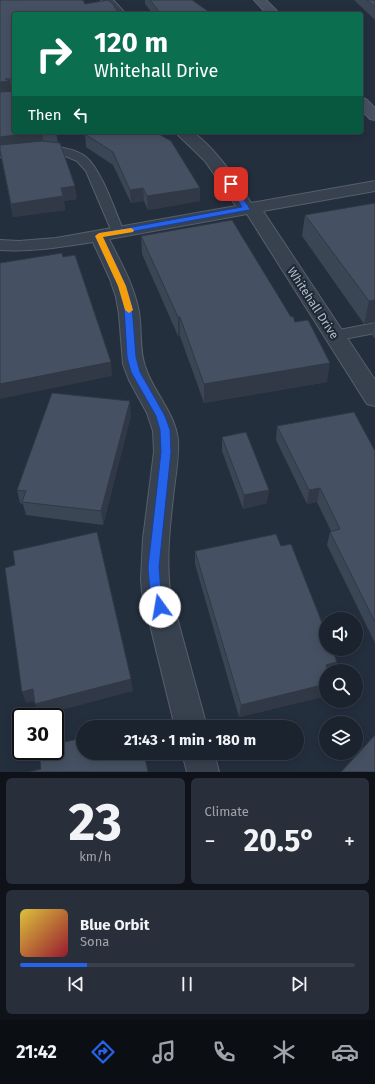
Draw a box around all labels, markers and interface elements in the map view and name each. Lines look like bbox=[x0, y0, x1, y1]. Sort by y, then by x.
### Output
text: 120 m bbox=[94, 26, 168, 59]
icon: right bbox=[28, 28, 80, 80]
text: Whitehall Drive bbox=[94, 60, 218, 82]
icon: left bbox=[70, 104, 92, 126]
text: Then bbox=[28, 106, 62, 124]
pin bbox=[214, 167, 248, 201]
icon: arrive bbox=[220, 173, 242, 195]
street label: Whitehall Drive bbox=[285, 264, 341, 342]
position arrow bbox=[139, 586, 181, 628]
map controls bbox=[319, 612, 363, 760]
button: sound bbox=[319, 612, 363, 656]
button: search bbox=[319, 664, 363, 708]
speed limit sign: 30 bbox=[12, 708, 64, 760]
button: layers bbox=[319, 716, 363, 760]
text: 21:43 · 1 min · 180 m bbox=[124, 731, 256, 749]
text: 23 bbox=[68, 791, 122, 854]
text: Climate bbox=[205, 804, 249, 819]
text: 20.5° bbox=[244, 823, 316, 859]
text: − bbox=[205, 828, 216, 855]
text: + bbox=[344, 828, 355, 855]
text: km/h bbox=[79, 849, 111, 864]
text: Blue Orbit bbox=[80, 916, 149, 934]
text: Sona bbox=[80, 934, 109, 949]
icon: previous bbox=[65, 973, 87, 995]
icon: pause bbox=[176, 973, 198, 995]
icon: next bbox=[288, 973, 310, 995]
icon: directions bbox=[89, 1038, 117, 1066]
icon: music bbox=[150, 1038, 178, 1066]
icon: phone bbox=[210, 1038, 238, 1066]
icon: climate bbox=[270, 1038, 298, 1066]
icon: car bbox=[331, 1038, 359, 1066]
text: 21:42 bbox=[16, 1041, 57, 1063]

